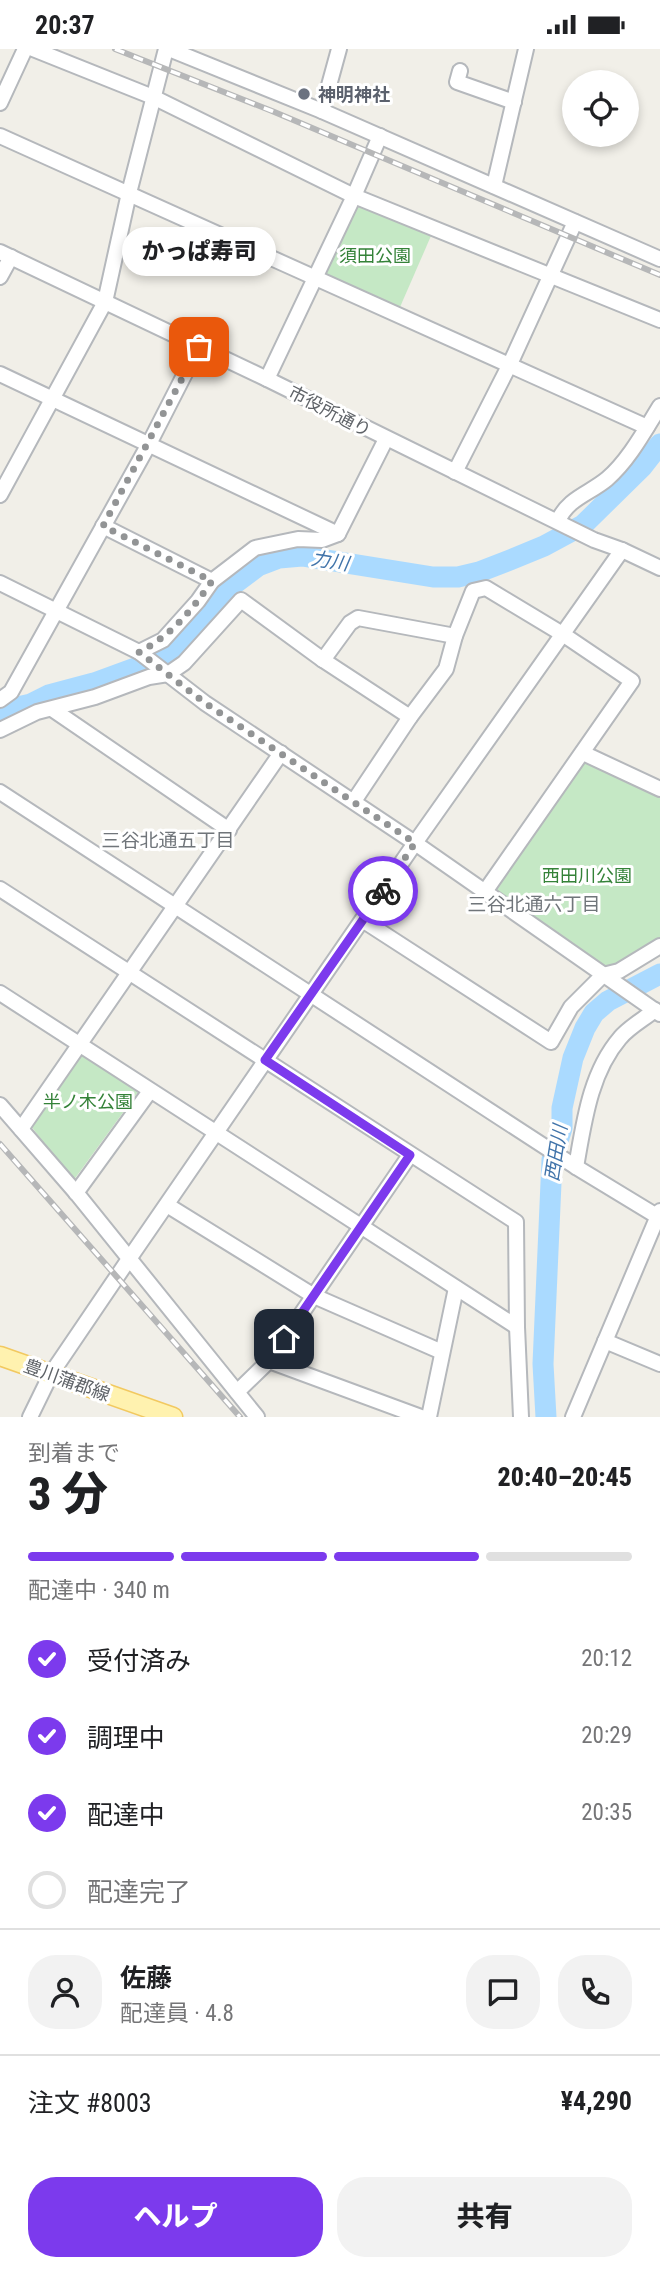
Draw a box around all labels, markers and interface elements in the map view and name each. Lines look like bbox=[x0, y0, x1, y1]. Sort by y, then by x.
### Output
text: 20:37 bbox=[35, 10, 95, 40]
map controls bbox=[562, 70, 639, 147]
button: locate bbox=[562, 70, 639, 147]
place label: 神明神社 bbox=[318, 84, 390, 105]
marker: 神明神社 bbox=[296, 86, 312, 102]
callout: かっぱ寿司 bbox=[122, 228, 276, 277]
text: かっぱ寿司 bbox=[142, 238, 257, 265]
park label: 須田公園 bbox=[339, 245, 411, 266]
pin bbox=[169, 317, 229, 377]
icon: bag bbox=[180, 328, 218, 366]
street label: 市役所通り bbox=[285, 381, 375, 441]
water label: 力川 bbox=[309, 547, 353, 576]
district label: 三谷北通五丁目 bbox=[101, 829, 235, 852]
courier bbox=[348, 856, 418, 926]
park label: 西田川公園 bbox=[542, 865, 632, 886]
icon: bike bbox=[364, 872, 402, 910]
district label: 三谷北通六丁目 bbox=[467, 893, 601, 916]
park label: 半ノ木公園 bbox=[43, 1091, 133, 1112]
water label: 西田川 bbox=[540, 1121, 572, 1183]
pin bbox=[254, 1309, 314, 1369]
icon: home bbox=[265, 1320, 303, 1358]
street label: 豊川蒲郡線 bbox=[21, 1355, 113, 1405]
text: 到着まで bbox=[28, 1440, 120, 1467]
text: 20:40–20:45 bbox=[498, 1462, 632, 1492]
text: 3 分 bbox=[28, 1467, 108, 1521]
text: 配達中 · 340 m bbox=[28, 1577, 170, 1604]
icon: check bbox=[28, 1640, 66, 1678]
text: 20:12 bbox=[581, 1645, 632, 1672]
text: 受付済み bbox=[87, 1646, 191, 1676]
icon: check bbox=[28, 1717, 66, 1755]
text: 20:29 bbox=[581, 1722, 632, 1749]
text: 調理中 bbox=[87, 1723, 165, 1753]
icon: check bbox=[28, 1794, 66, 1832]
text: 20:35 bbox=[581, 1799, 632, 1826]
text: 配達中 bbox=[87, 1800, 165, 1830]
text: 配達完了 bbox=[87, 1877, 191, 1907]
button: person bbox=[28, 1955, 102, 2029]
button: chat bbox=[466, 1955, 540, 2029]
button: phone bbox=[558, 1955, 632, 2029]
text: 佐藤 bbox=[120, 1963, 172, 1993]
text: 配達員 · 4.8 bbox=[120, 2000, 234, 2027]
text: ¥4,290 bbox=[561, 2086, 632, 2116]
text: 注文 #8003 bbox=[28, 2088, 152, 2118]
button: ヘルプ bbox=[28, 2177, 323, 2257]
button: 共有 bbox=[337, 2177, 632, 2257]

